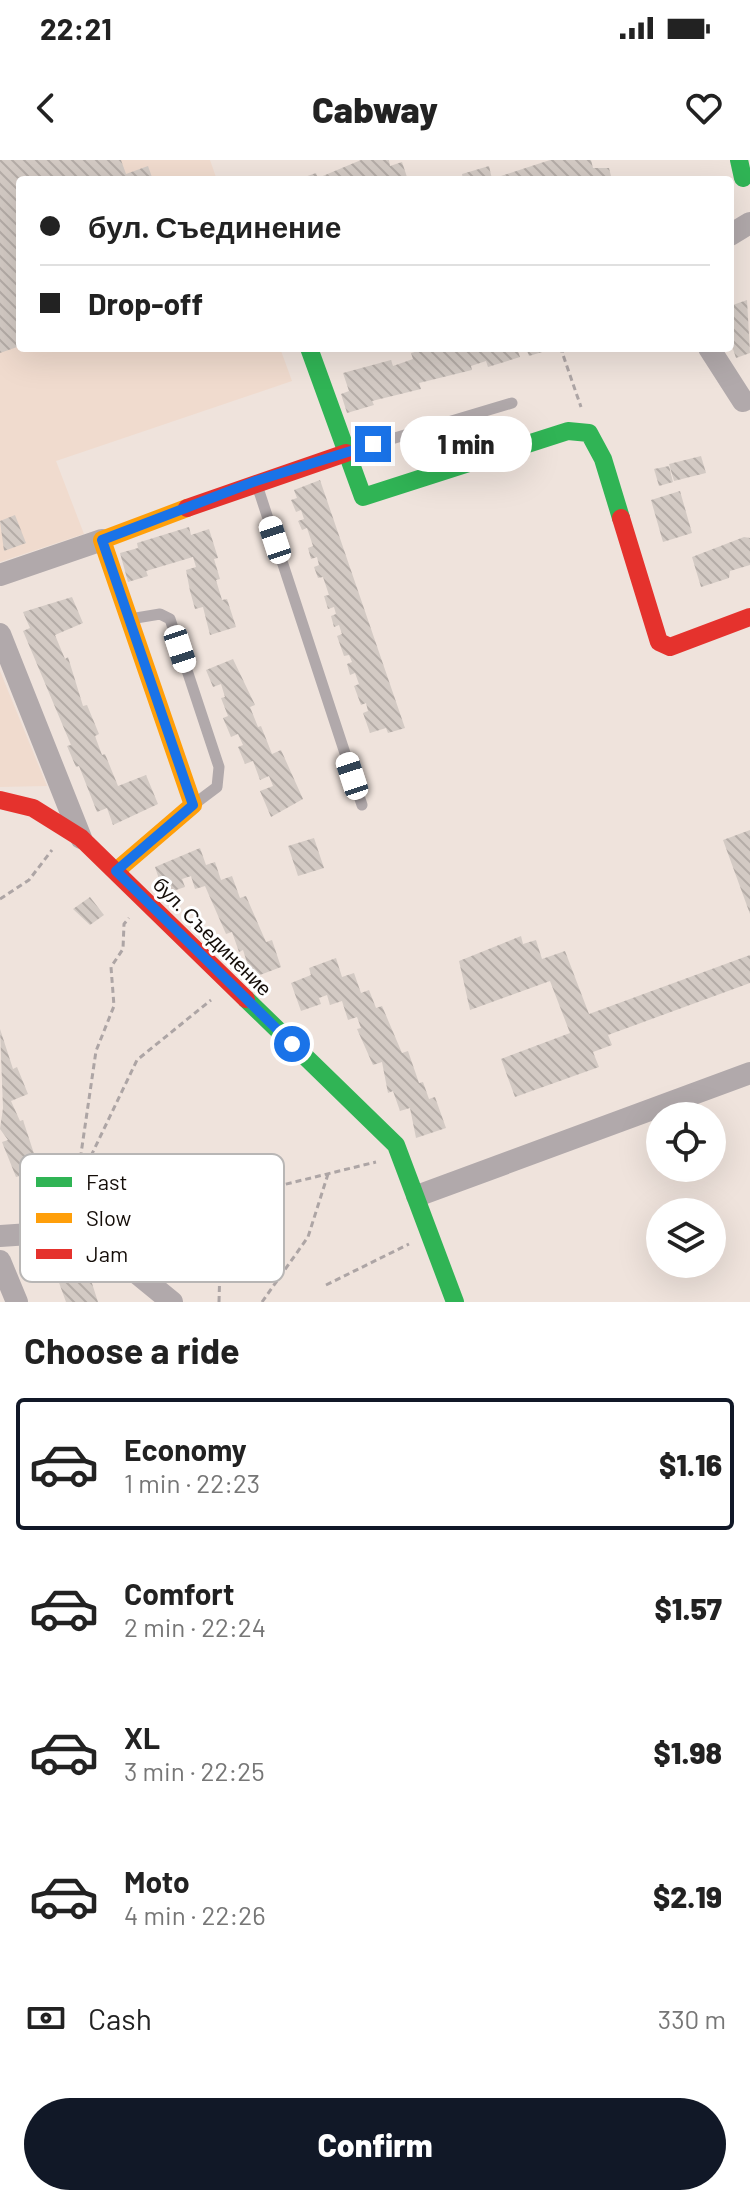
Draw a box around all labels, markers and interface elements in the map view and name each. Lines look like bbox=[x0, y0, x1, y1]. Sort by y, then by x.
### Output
text: 22:21 bbox=[40, 10, 112, 46]
icon: back bbox=[24, 86, 68, 130]
icon: heart bbox=[682, 86, 726, 130]
text: Cabway bbox=[312, 87, 438, 130]
text: бул. Съединение bbox=[88, 208, 341, 244]
text: Drop-off bbox=[88, 285, 203, 321]
callout: 1 min bbox=[401, 416, 533, 472]
route end bbox=[355, 426, 391, 462]
text: 1 min bbox=[437, 428, 495, 459]
car bbox=[256, 513, 294, 567]
car bbox=[161, 622, 199, 676]
car bbox=[333, 749, 371, 803]
street label: бул. Съединение bbox=[149, 872, 277, 1000]
route start bbox=[274, 1026, 310, 1062]
map controls bbox=[646, 1102, 726, 1278]
button: locate bbox=[646, 1102, 726, 1182]
legend bbox=[20, 1154, 284, 1282]
text: Fast bbox=[86, 1168, 128, 1194]
button: layers bbox=[646, 1198, 726, 1278]
text: Slow bbox=[86, 1204, 131, 1230]
text: Jam bbox=[86, 1240, 128, 1266]
text: Choose a ride bbox=[24, 1328, 240, 1371]
icon: car bbox=[28, 1428, 100, 1500]
text: Economy bbox=[124, 1431, 247, 1467]
text: $1.16 bbox=[659, 1446, 722, 1482]
text: 1 min · 22:23 bbox=[124, 1467, 260, 1498]
icon: car bbox=[28, 1572, 100, 1644]
text: Comfort bbox=[124, 1575, 234, 1611]
text: $1.57 bbox=[655, 1590, 722, 1626]
text: 2 min · 22:24 bbox=[124, 1611, 266, 1642]
icon: car bbox=[28, 1716, 100, 1788]
text: XL bbox=[124, 1719, 160, 1755]
text: $1.98 bbox=[654, 1734, 722, 1770]
text: 3 min · 22:25 bbox=[124, 1755, 265, 1786]
icon: car bbox=[28, 1860, 100, 1932]
text: Moto bbox=[124, 1863, 190, 1899]
text: $2.19 bbox=[653, 1878, 722, 1914]
text: 4 min · 22:26 bbox=[124, 1899, 266, 1930]
icon: cash bbox=[24, 1996, 68, 2040]
text: Cash bbox=[88, 2000, 152, 2036]
text: 330 m bbox=[658, 2003, 726, 2034]
button: Confirm bbox=[24, 2098, 726, 2190]

